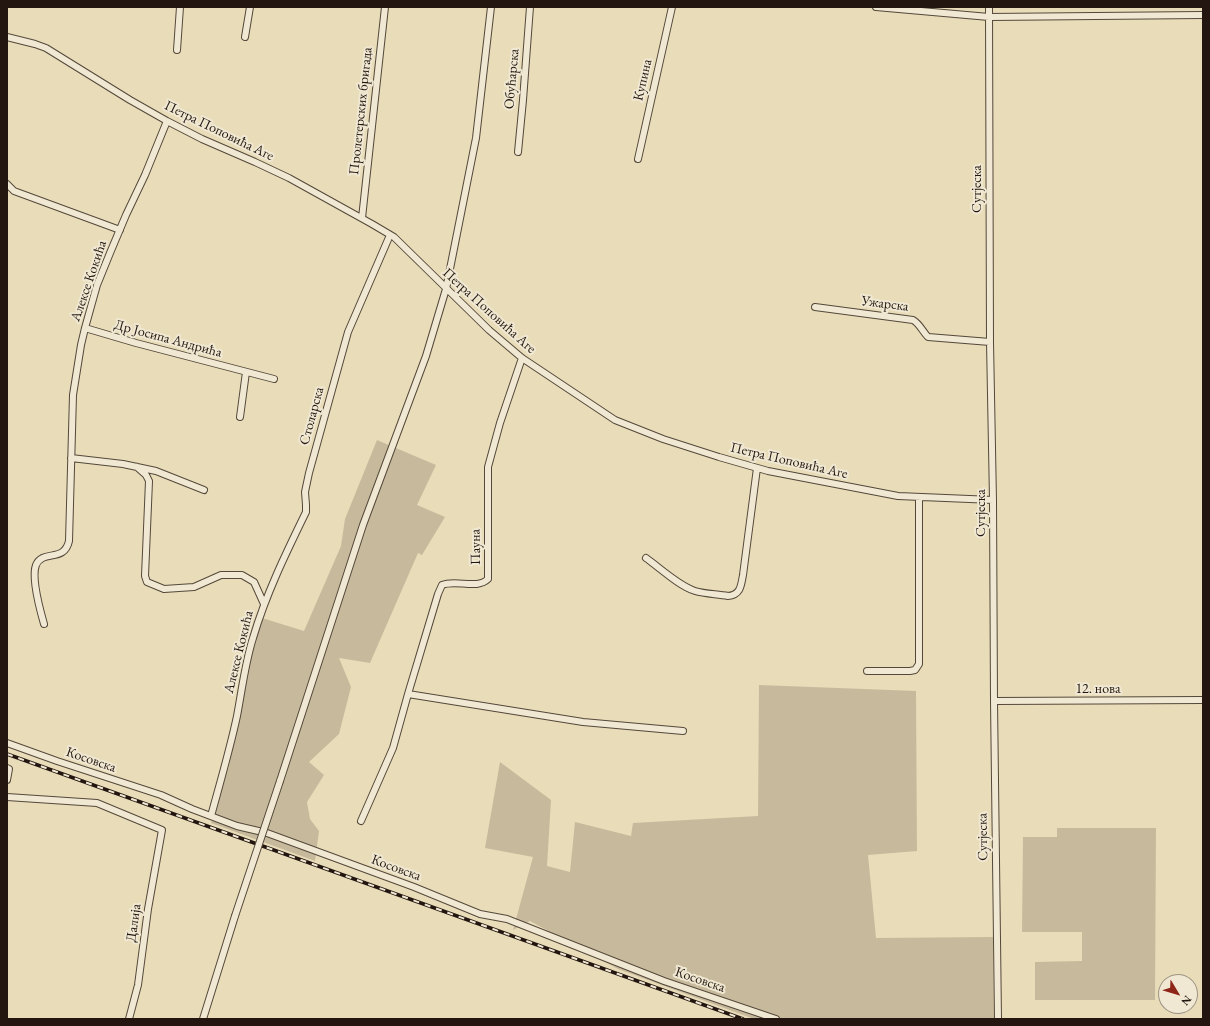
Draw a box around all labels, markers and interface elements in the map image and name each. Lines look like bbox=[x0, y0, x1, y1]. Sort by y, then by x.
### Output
street label: Пролетерских бригада bbox=[346, 46, 376, 176]
street label: Обућарска bbox=[501, 48, 523, 110]
street label: Купина bbox=[630, 58, 656, 102]
street label: Петра Поповића Аге bbox=[162, 97, 276, 165]
street label: Сутјеска bbox=[969, 165, 985, 213]
street label: Алексе Кокића bbox=[67, 238, 111, 324]
street label: Петра Поповића Аге bbox=[439, 265, 539, 357]
street label: Ужарска bbox=[860, 293, 910, 315]
street label: Др Јосипа Андрића bbox=[112, 317, 224, 361]
street label: Столарска bbox=[296, 385, 328, 447]
street label: Петра Поповића Аге bbox=[729, 439, 849, 483]
street label: Сутјеска bbox=[973, 489, 989, 537]
street label: Пауна bbox=[467, 529, 485, 565]
street label: Алексе Кокића bbox=[221, 609, 257, 695]
street label: 12. нова bbox=[1075, 681, 1121, 697]
street label: Косовска bbox=[64, 744, 118, 776]
street label: Сутјеска bbox=[974, 813, 992, 861]
street label: Косовска bbox=[369, 851, 423, 885]
street label: Далија bbox=[123, 903, 145, 943]
street label: Косовска bbox=[673, 964, 727, 996]
north arrow bbox=[1158, 974, 1198, 1014]
text: N bbox=[1178, 993, 1195, 1009]

